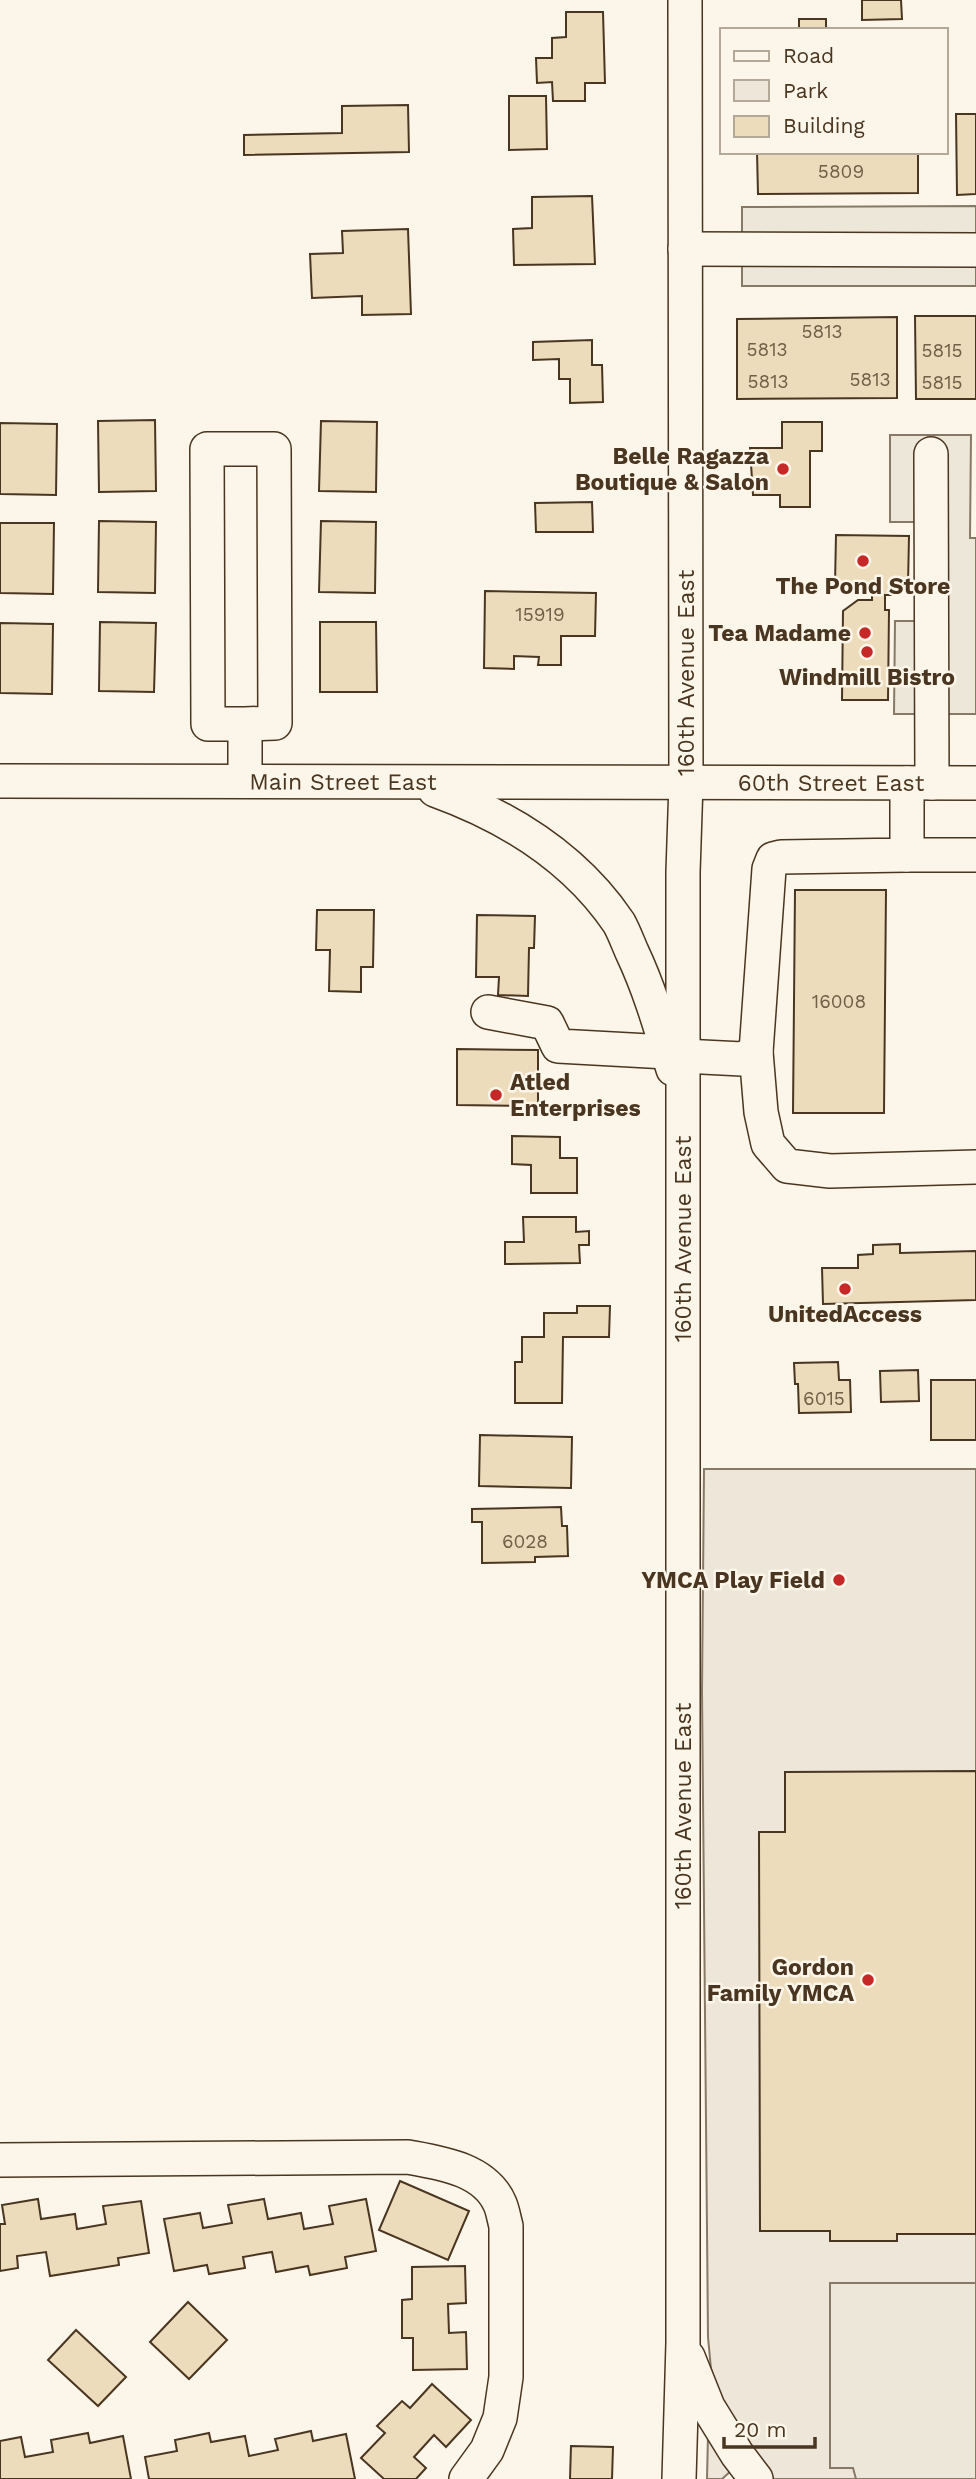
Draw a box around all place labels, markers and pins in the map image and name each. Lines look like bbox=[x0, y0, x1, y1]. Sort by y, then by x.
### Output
place label: Belle Ragazza Boutique & Salon bbox=[575, 443, 770, 496]
marker: Belle Ragazza Boutique & Salon bbox=[775, 461, 791, 477]
marker: The Pond Store bbox=[855, 553, 871, 569]
place label: The Pond Store bbox=[776, 573, 950, 600]
place label: Tea Madame bbox=[708, 620, 851, 647]
marker: Tea Madame bbox=[857, 625, 873, 641]
marker: Windmill Bistro bbox=[859, 644, 875, 660]
place label: Windmill Bistro bbox=[779, 664, 955, 691]
place label: Atled Enterprises bbox=[510, 1069, 641, 1122]
marker: Atled Enterprises bbox=[488, 1087, 504, 1103]
marker: UnitedAccess bbox=[837, 1281, 853, 1297]
place label: UnitedAccess bbox=[768, 1301, 922, 1328]
place label: YMCA Play Field bbox=[641, 1567, 825, 1594]
marker: YMCA Play Field bbox=[831, 1572, 847, 1588]
place label: Gordon Family YMCA bbox=[707, 1954, 854, 2007]
marker: Gordon Family YMCA bbox=[860, 1972, 876, 1988]

